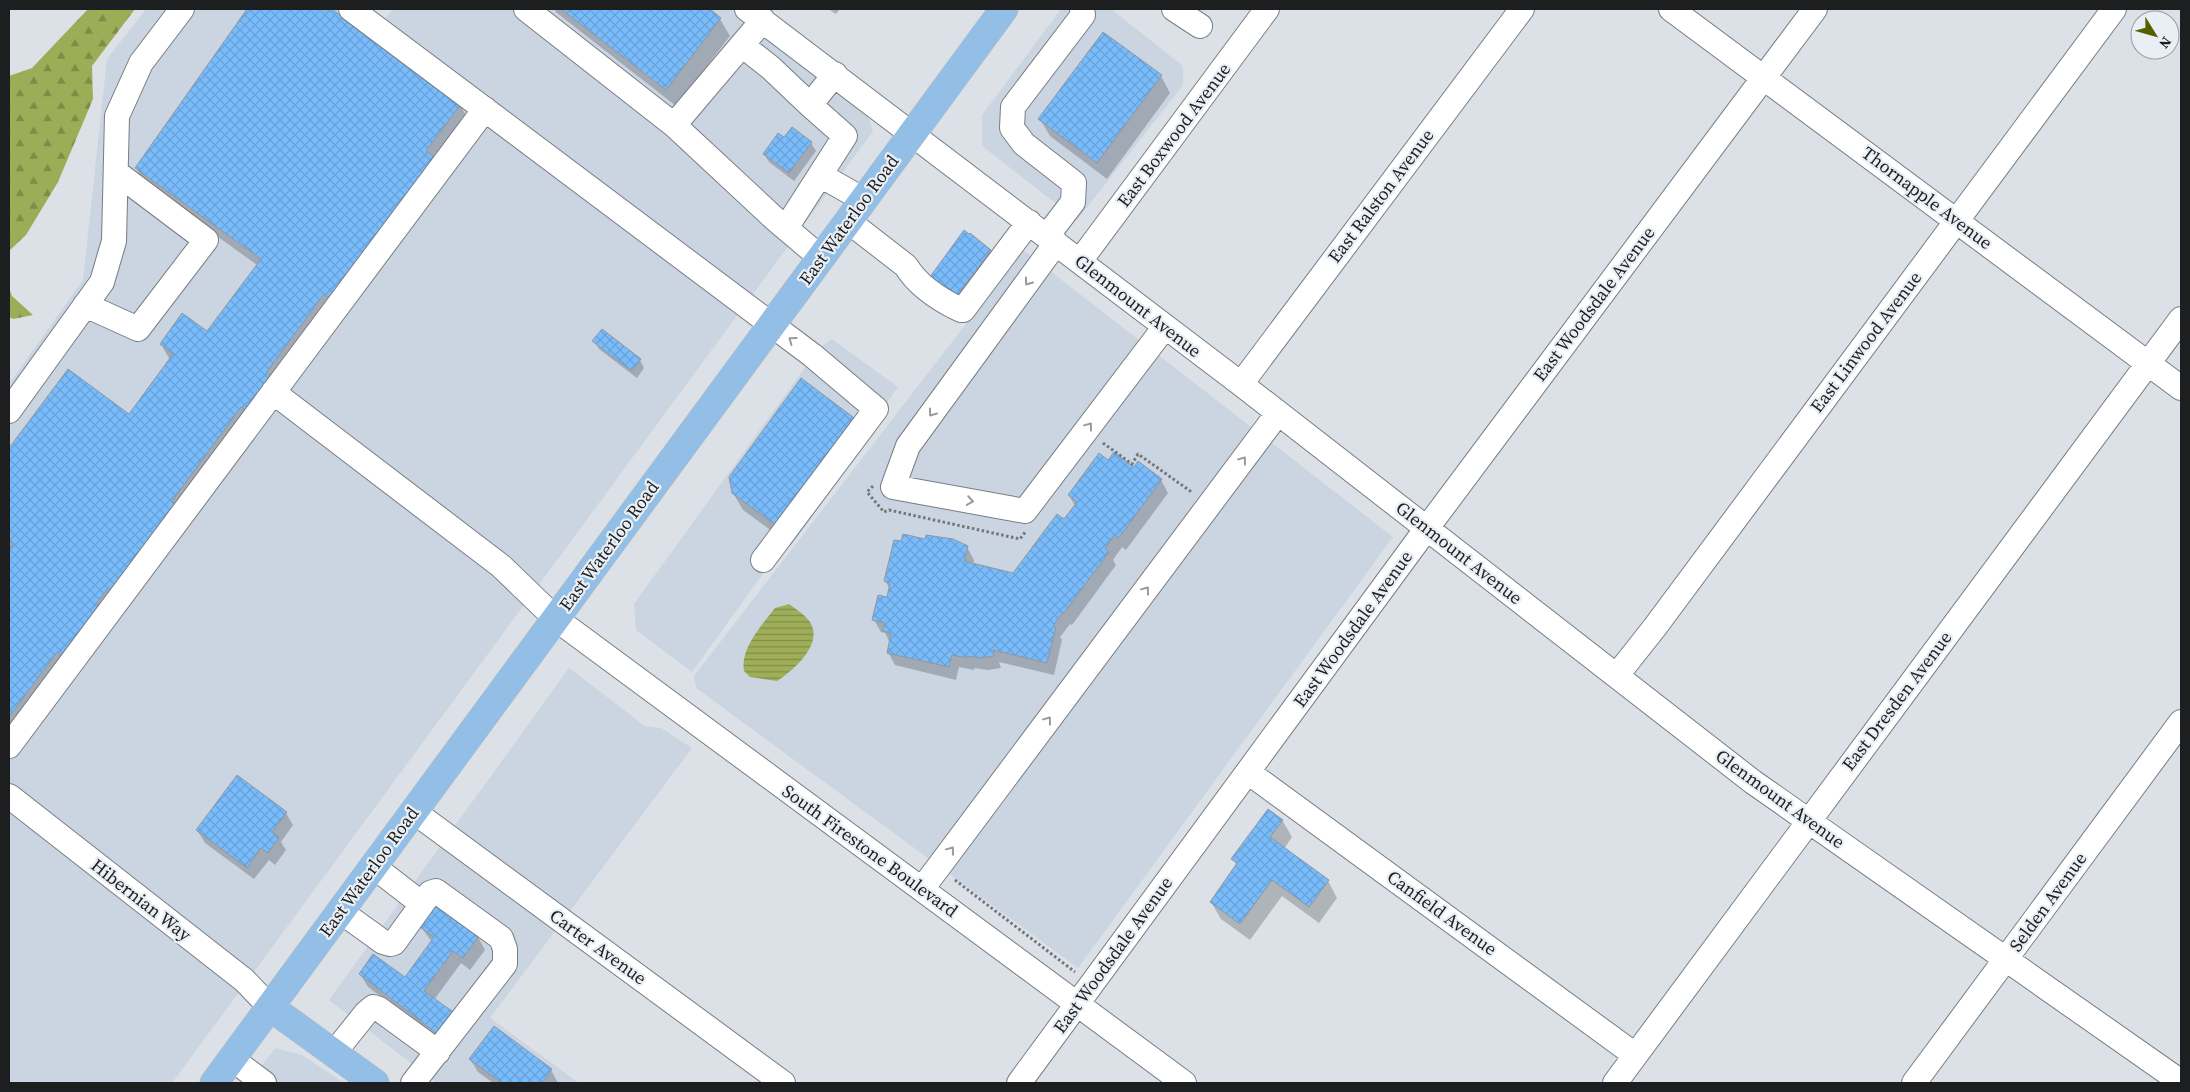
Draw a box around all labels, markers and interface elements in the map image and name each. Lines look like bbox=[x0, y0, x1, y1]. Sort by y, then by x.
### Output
north arrow bbox=[2130, 10, 2180, 60]
text: N bbox=[2154, 33, 2176, 53]
street label: East Boxwood Avenue bbox=[1111, 57, 1236, 212]
street label: East Ralston Avenue bbox=[1322, 124, 1439, 268]
street label: Thornapple Avenue bbox=[1857, 140, 1998, 255]
street label: East Waterloo Road bbox=[793, 150, 904, 290]
street label: East Woodsdale Avenue bbox=[1527, 221, 1660, 386]
street label: Glenmount Avenue bbox=[1070, 248, 1207, 363]
street label: East Linwood Avenue bbox=[1804, 266, 1927, 417]
one-way arrow bbox=[1025, 276, 1033, 285]
one-way arrow bbox=[788, 337, 798, 346]
one-way arrow bbox=[929, 407, 937, 416]
one-way arrow bbox=[1084, 423, 1092, 432]
one-way arrow bbox=[1237, 456, 1246, 466]
street label: East Waterloo Road bbox=[553, 476, 664, 616]
street label: Glenmount Avenue bbox=[1391, 495, 1528, 610]
one-way arrow bbox=[965, 496, 974, 506]
street label: East Woodsdale Avenue bbox=[1287, 545, 1418, 712]
one-way arrow bbox=[1140, 587, 1148, 596]
street label: East Dresden Avenue bbox=[1836, 626, 1957, 776]
one-way arrow bbox=[1043, 717, 1051, 726]
street label: Glenmount Avenue bbox=[1711, 743, 1850, 854]
street label: South Firestone Boulevard bbox=[777, 778, 963, 923]
street label: East Waterloo Road bbox=[313, 802, 424, 942]
one-way arrow bbox=[945, 846, 954, 856]
street label: Selden Avenue bbox=[2003, 847, 2092, 956]
street label: Hibernian Way bbox=[86, 853, 197, 947]
street label: Canfield Avenue bbox=[1382, 864, 1502, 961]
street label: East Woodsdale Avenue bbox=[1047, 871, 1178, 1038]
street label: Carter Avenue bbox=[545, 903, 652, 990]

